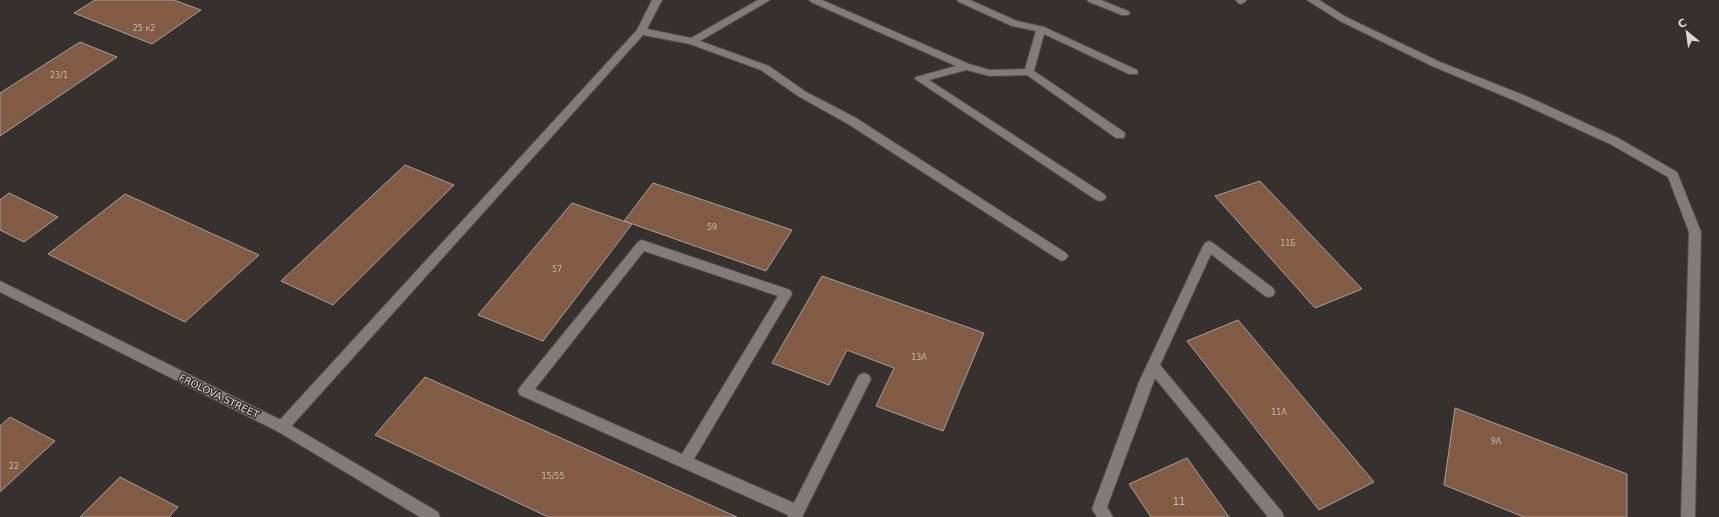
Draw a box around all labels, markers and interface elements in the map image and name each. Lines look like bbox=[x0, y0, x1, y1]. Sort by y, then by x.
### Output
north arrow bbox=[1667, 12, 1707, 52]
text: С bbox=[1676, 16, 1689, 31]
house number: 25 к2 bbox=[133, 24, 155, 33]
house number: 23/1 bbox=[50, 71, 68, 80]
house number: 59 bbox=[707, 223, 717, 232]
house number: 11Б bbox=[1280, 239, 1296, 248]
house number: 57 bbox=[552, 265, 562, 274]
house number: 13А bbox=[911, 353, 927, 362]
street label: FROLOVA STREET bbox=[177, 372, 262, 421]
house number: 11А bbox=[1271, 408, 1287, 417]
house number: 9А bbox=[1491, 437, 1502, 446]
house number: 22 bbox=[9, 462, 19, 471]
house number: 15/55 bbox=[541, 472, 565, 481]
house number: 11 bbox=[1173, 496, 1185, 507]

